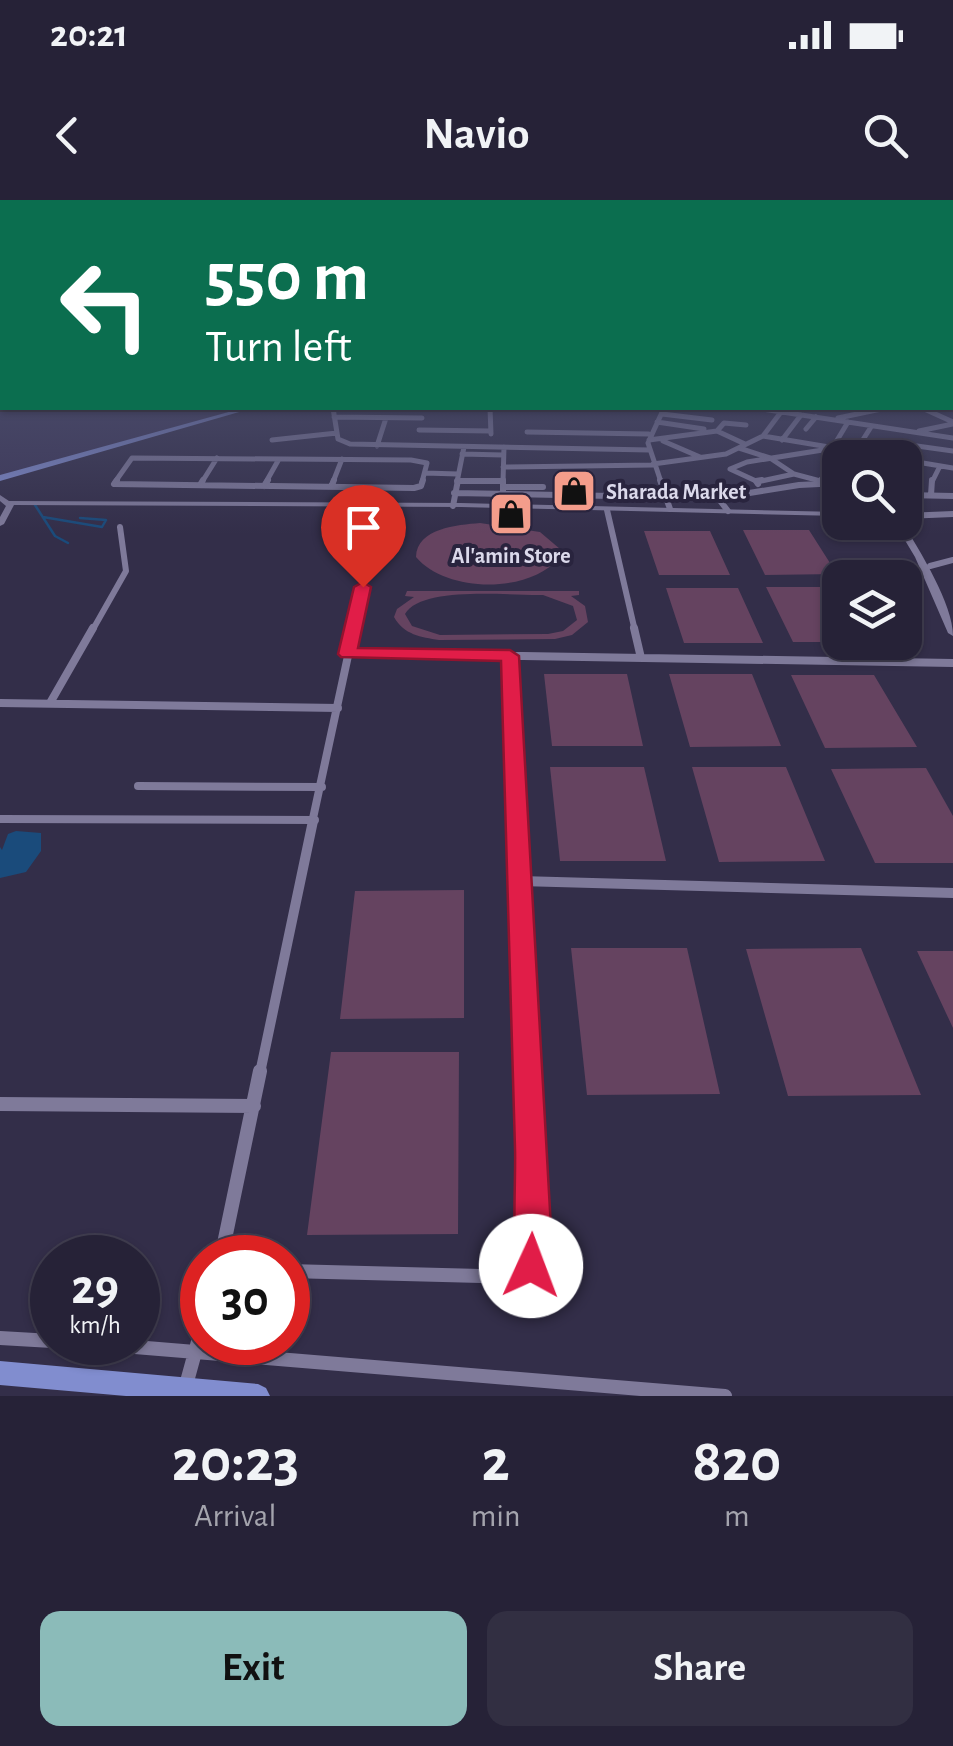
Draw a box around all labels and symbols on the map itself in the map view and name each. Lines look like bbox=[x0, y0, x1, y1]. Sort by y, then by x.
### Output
shop icon: Sharada Market bbox=[551, 468, 597, 514]
place label: Sharada Market bbox=[606, 481, 747, 503]
pin bbox=[321, 485, 406, 588]
shop icon: Al'amin Store bbox=[488, 491, 534, 537]
place label: Al'amin Store bbox=[451, 545, 571, 567]
position arrow bbox=[479, 1214, 583, 1318]
speed limit sign: 30 bbox=[180, 1235, 310, 1365]

